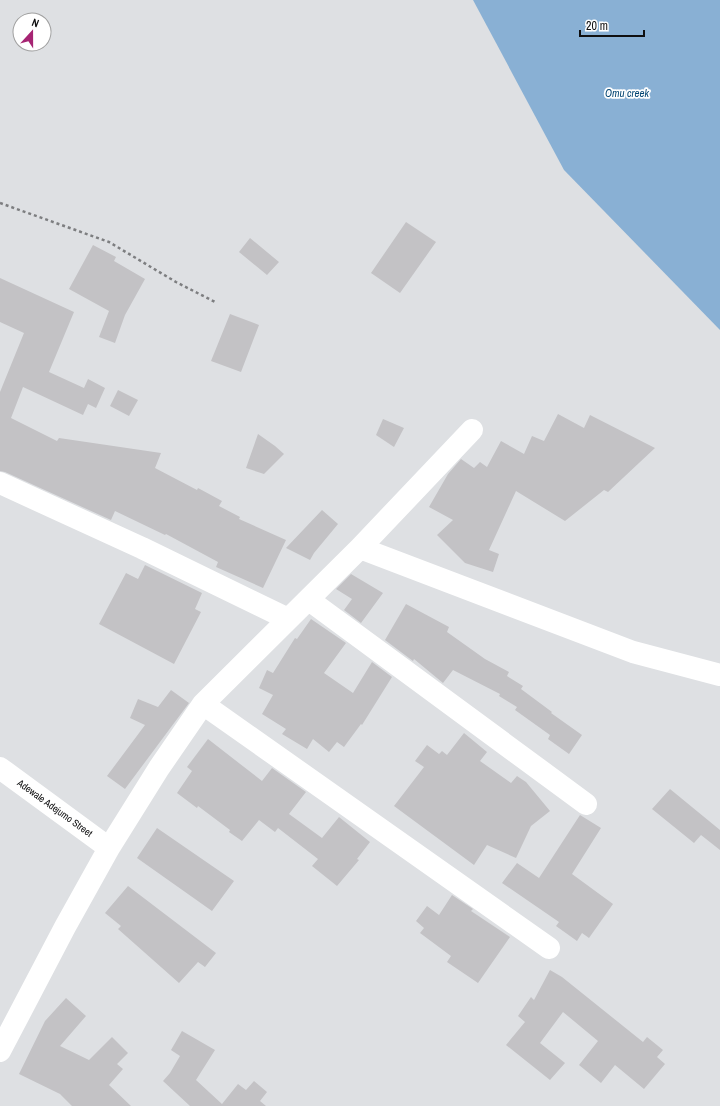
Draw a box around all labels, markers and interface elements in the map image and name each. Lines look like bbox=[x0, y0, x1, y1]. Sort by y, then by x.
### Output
north arrow bbox=[12, 12, 52, 52]
scale bar bbox=[580, 12, 644, 38]
text: N bbox=[30, 15, 41, 30]
text: 20 m bbox=[586, 18, 608, 34]
water label: Omu creek bbox=[605, 86, 650, 100]
street label: Adewale Adejumo Street bbox=[14, 776, 96, 840]

